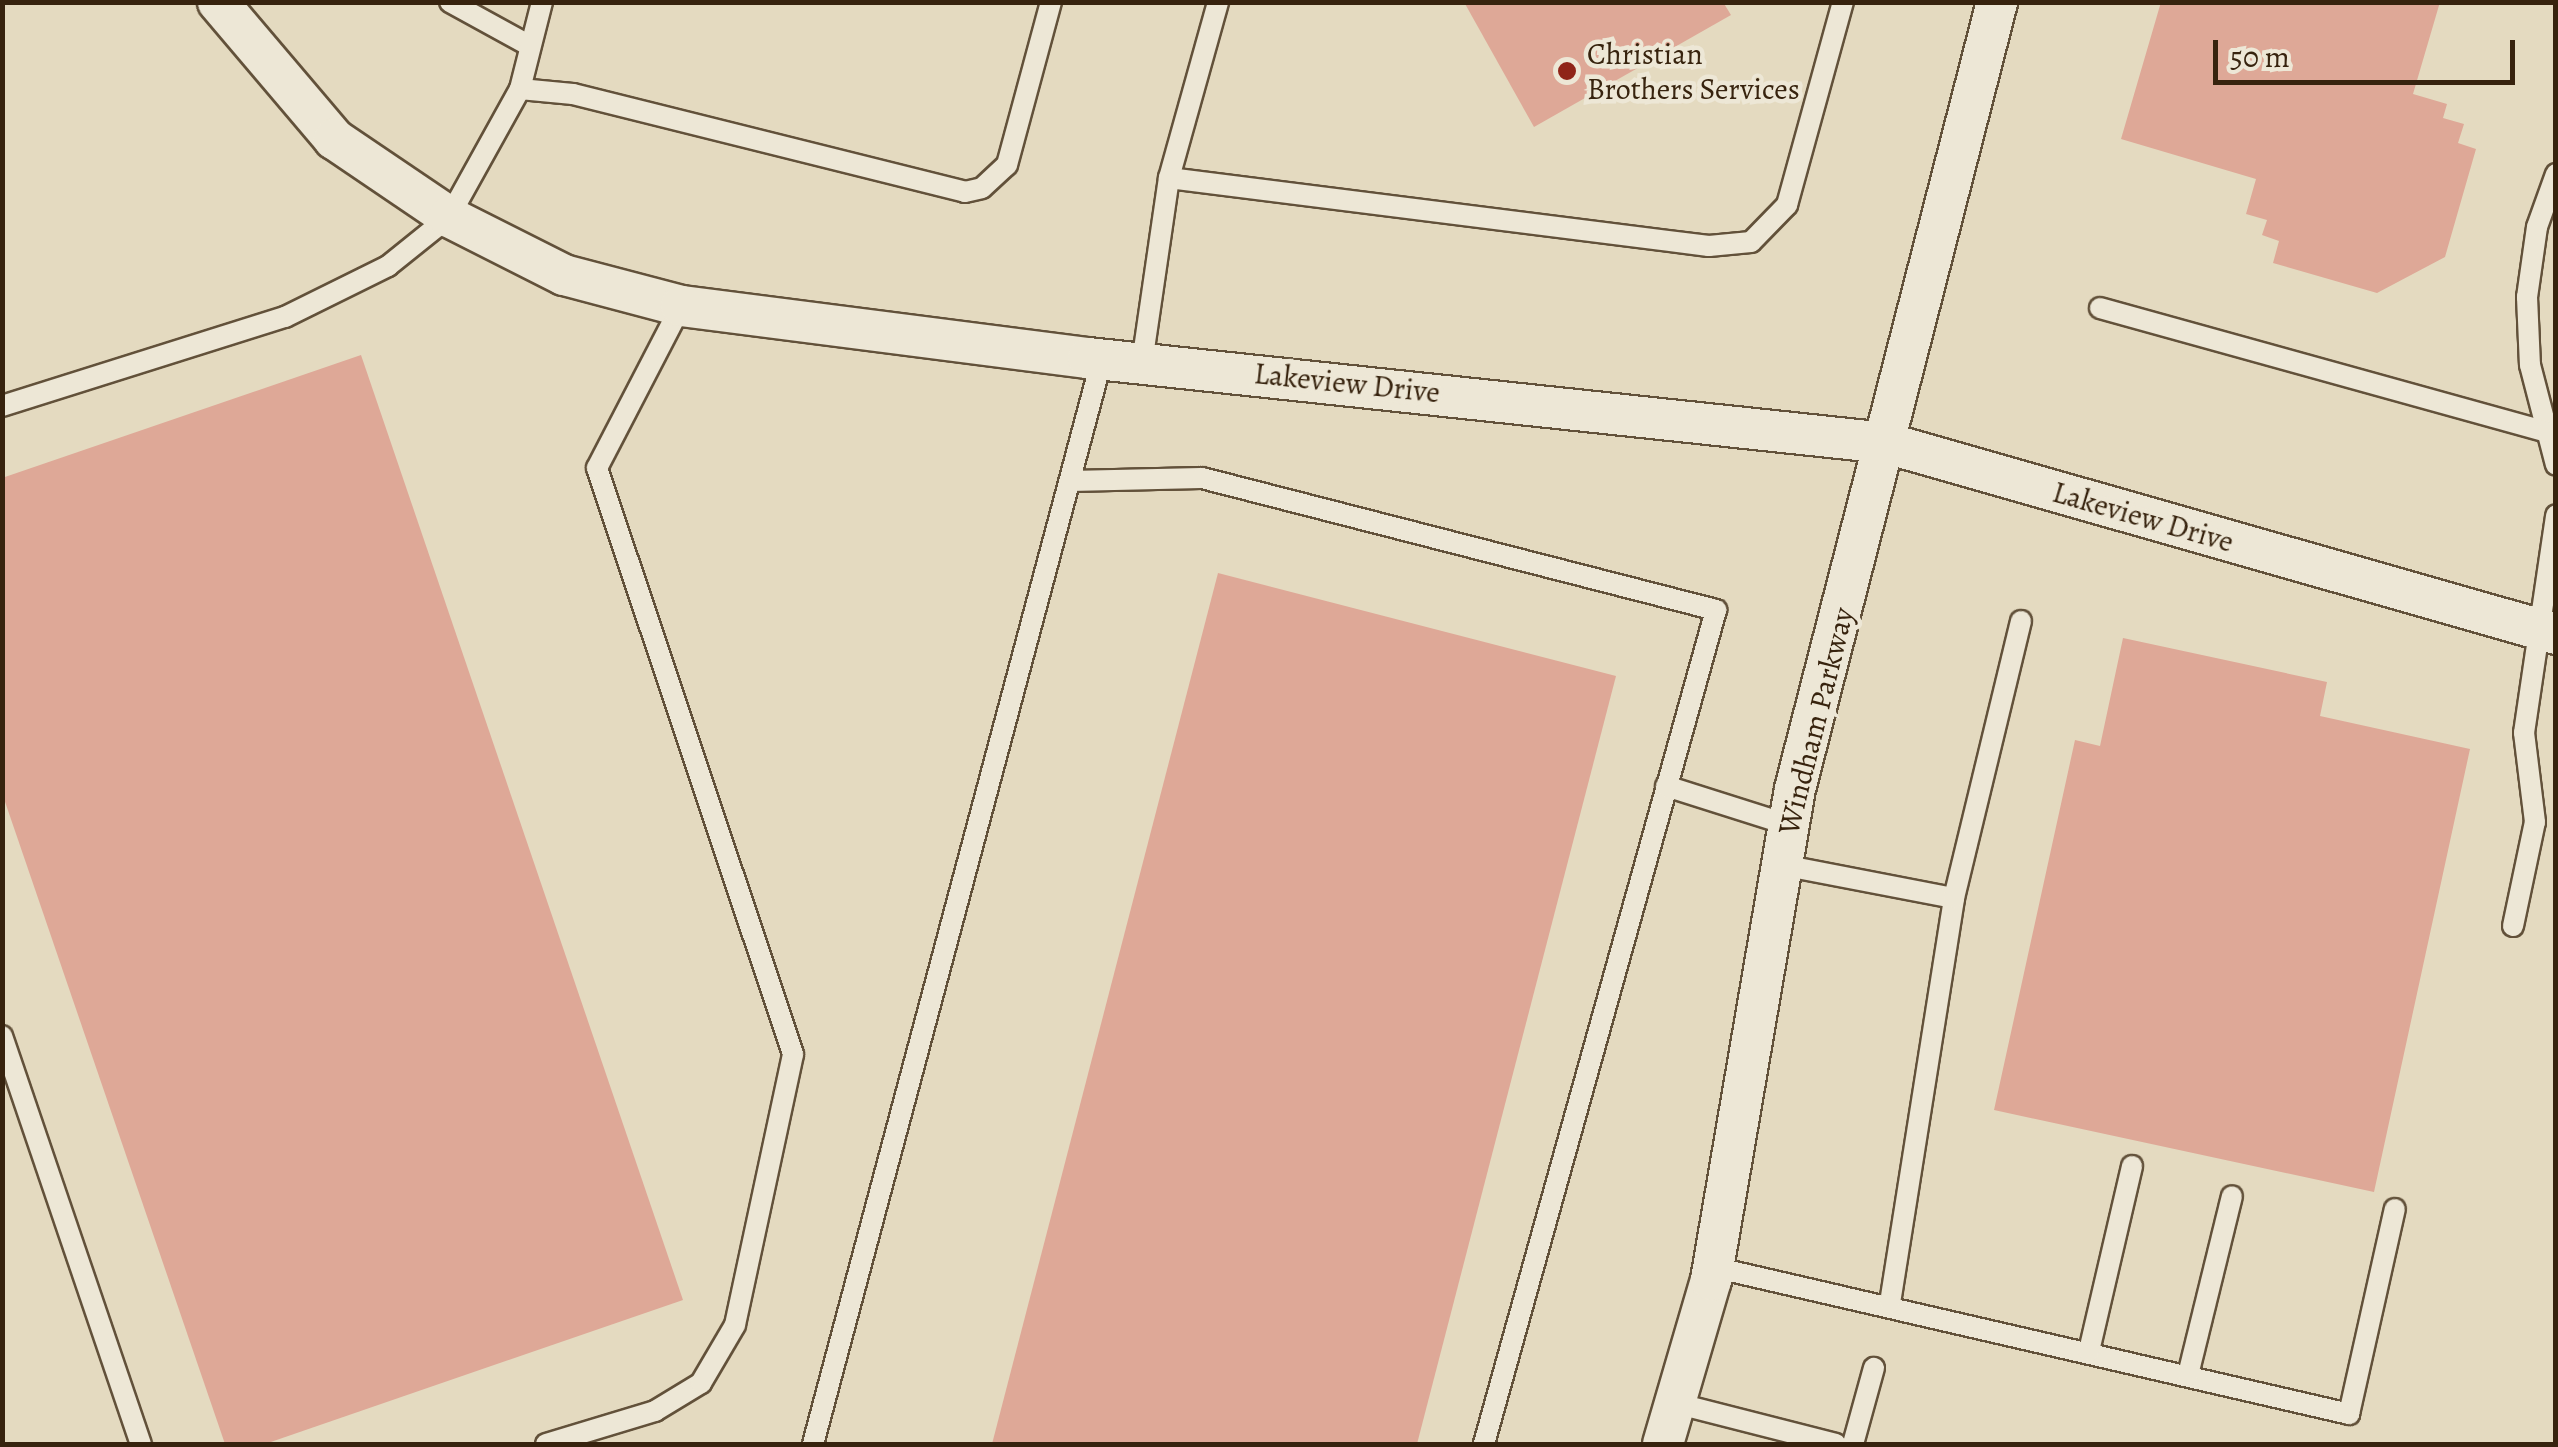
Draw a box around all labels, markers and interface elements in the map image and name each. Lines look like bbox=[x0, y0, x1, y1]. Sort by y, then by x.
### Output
scale bar bbox=[2218, 20, 2520, 82]
place label: Christian Brothers Services bbox=[1587, 36, 1800, 106]
text: 50 m bbox=[2230, 37, 2290, 77]
marker: Christian Brothers Services bbox=[1556, 60, 1578, 82]
street label: Lakeview Drive bbox=[1252, 355, 1442, 411]
street label: Lakeview Drive bbox=[2048, 474, 2238, 560]
street label: Windham Parkway bbox=[1770, 604, 1862, 838]

